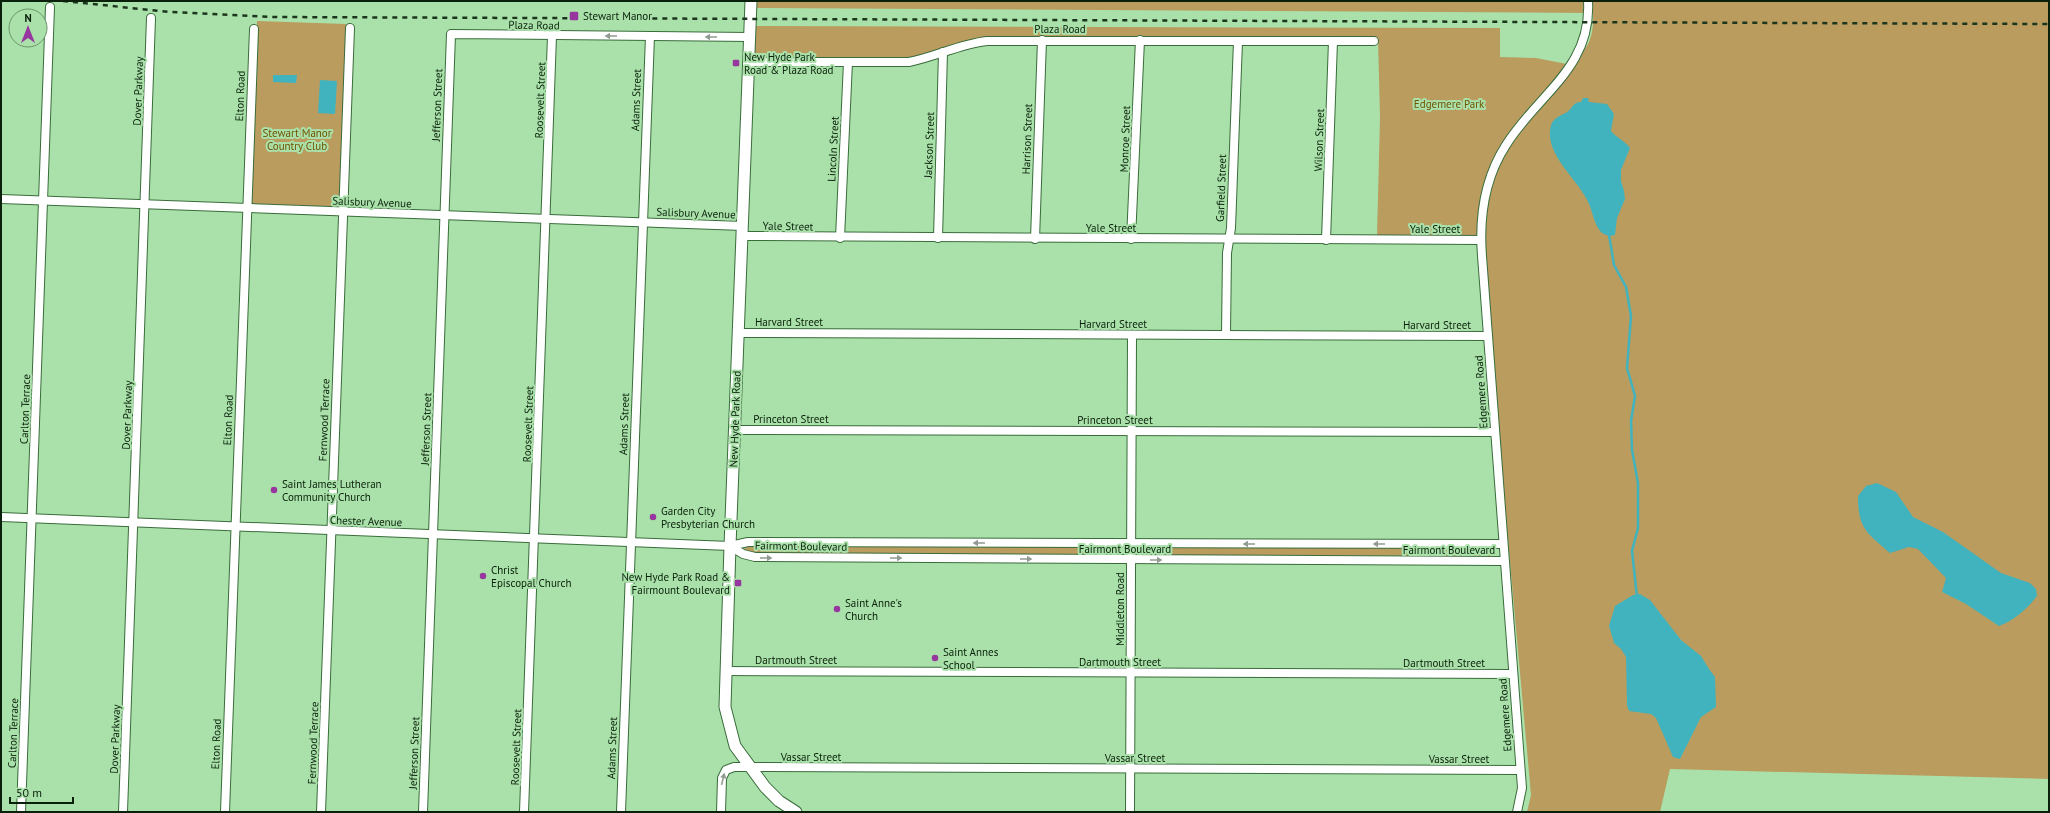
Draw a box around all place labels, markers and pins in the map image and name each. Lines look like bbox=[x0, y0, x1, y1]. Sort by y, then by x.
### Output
place label: Stewart Manor bbox=[583, 9, 652, 23]
marker: Stewart Manor bbox=[568, 10, 580, 22]
place label: New Hyde Park Road & Plaza Road bbox=[744, 50, 834, 77]
marker: New Hyde Park Road & Plaza Road bbox=[731, 58, 741, 68]
place label: Saint James Lutheran Community Church bbox=[282, 477, 382, 504]
marker: Saint James Lutheran Community Church bbox=[269, 485, 279, 495]
place label: Garden City Presbyterian Church bbox=[661, 504, 755, 531]
marker: Garden City Presbyterian Church bbox=[648, 512, 658, 522]
place label: Christ Episcopal Church bbox=[491, 563, 572, 590]
place label: New Hyde Park Road & Fairmount Boulevard bbox=[621, 570, 730, 597]
marker: Christ Episcopal Church bbox=[478, 571, 488, 581]
marker: New Hyde Park Road & Fairmount Boulevard bbox=[733, 578, 743, 588]
place label: Saint Anne's Church bbox=[845, 596, 902, 623]
marker: Saint Anne's Church bbox=[832, 604, 842, 614]
place label: Saint Annes School bbox=[943, 645, 999, 672]
marker: Saint Annes School bbox=[930, 653, 940, 663]

